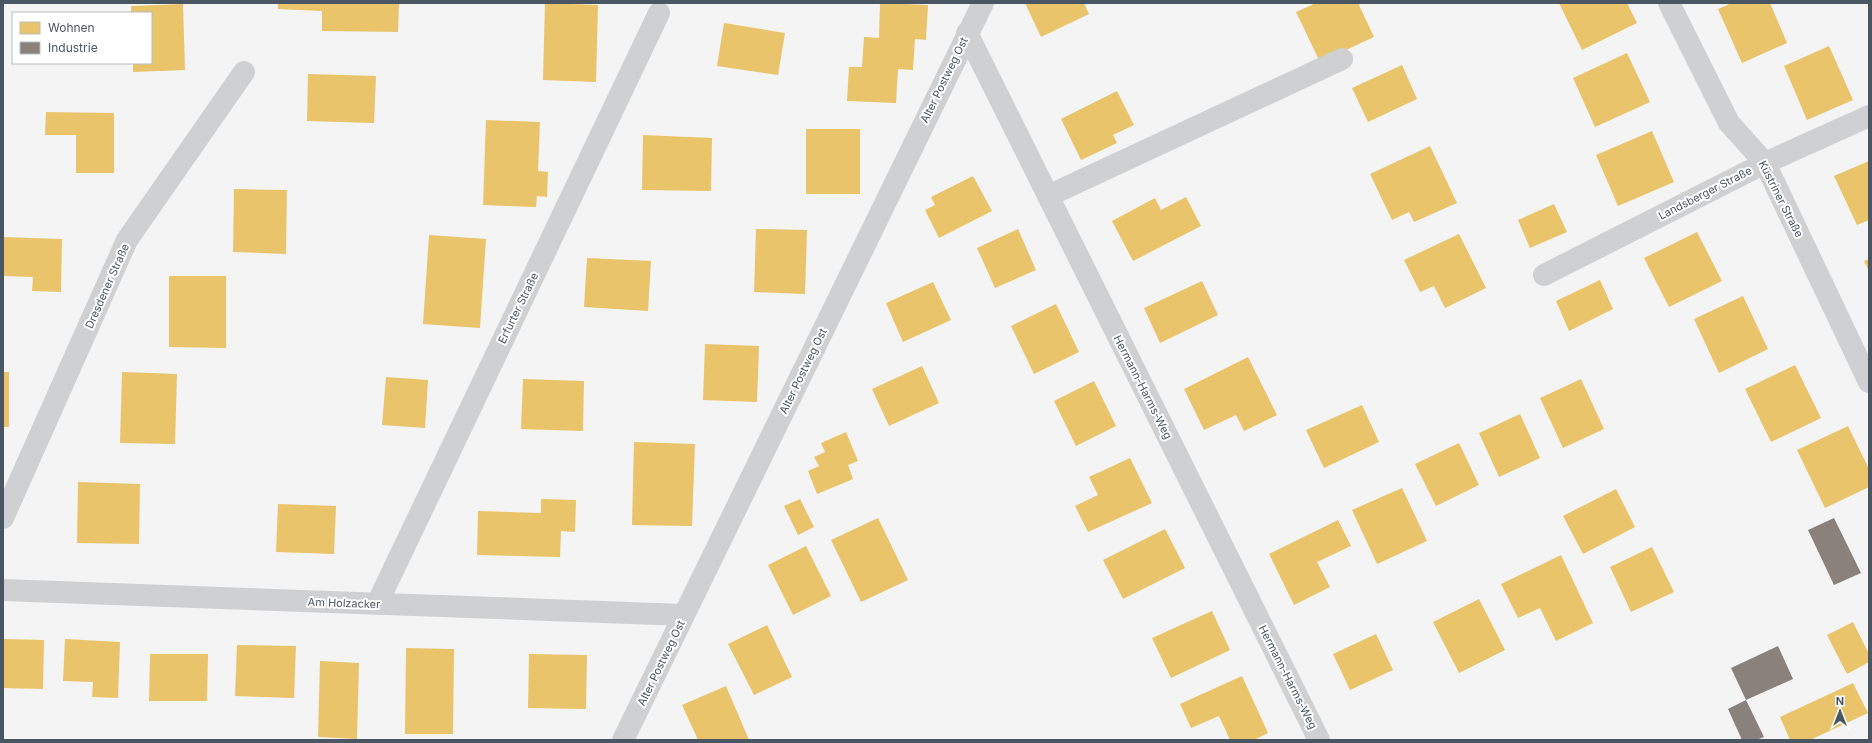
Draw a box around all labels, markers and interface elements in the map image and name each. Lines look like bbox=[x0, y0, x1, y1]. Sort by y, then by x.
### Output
legend bbox=[12, 12, 152, 64]
text: Wohnen bbox=[48, 20, 95, 35]
street label: Alter Postweg Ost bbox=[917, 35, 971, 125]
text: Industrie bbox=[48, 40, 98, 55]
street label: Küstriner Straße bbox=[1756, 158, 1806, 240]
street label: Landsberger Straße bbox=[1656, 163, 1754, 223]
street label: Dresdener Straße bbox=[82, 241, 132, 331]
street label: Erfurter Straße bbox=[495, 270, 541, 346]
street label: Alter Postweg Ost bbox=[776, 326, 830, 416]
street label: Hermann-Harms-Weg bbox=[1111, 333, 1175, 441]
street label: Am Holzacker bbox=[307, 595, 381, 611]
street label: Alter Postweg Ost bbox=[634, 618, 688, 708]
street label: Hermann-Harms-Weg bbox=[1256, 623, 1320, 731]
north arrow bbox=[1820, 691, 1860, 731]
text: N bbox=[1836, 694, 1844, 708]

